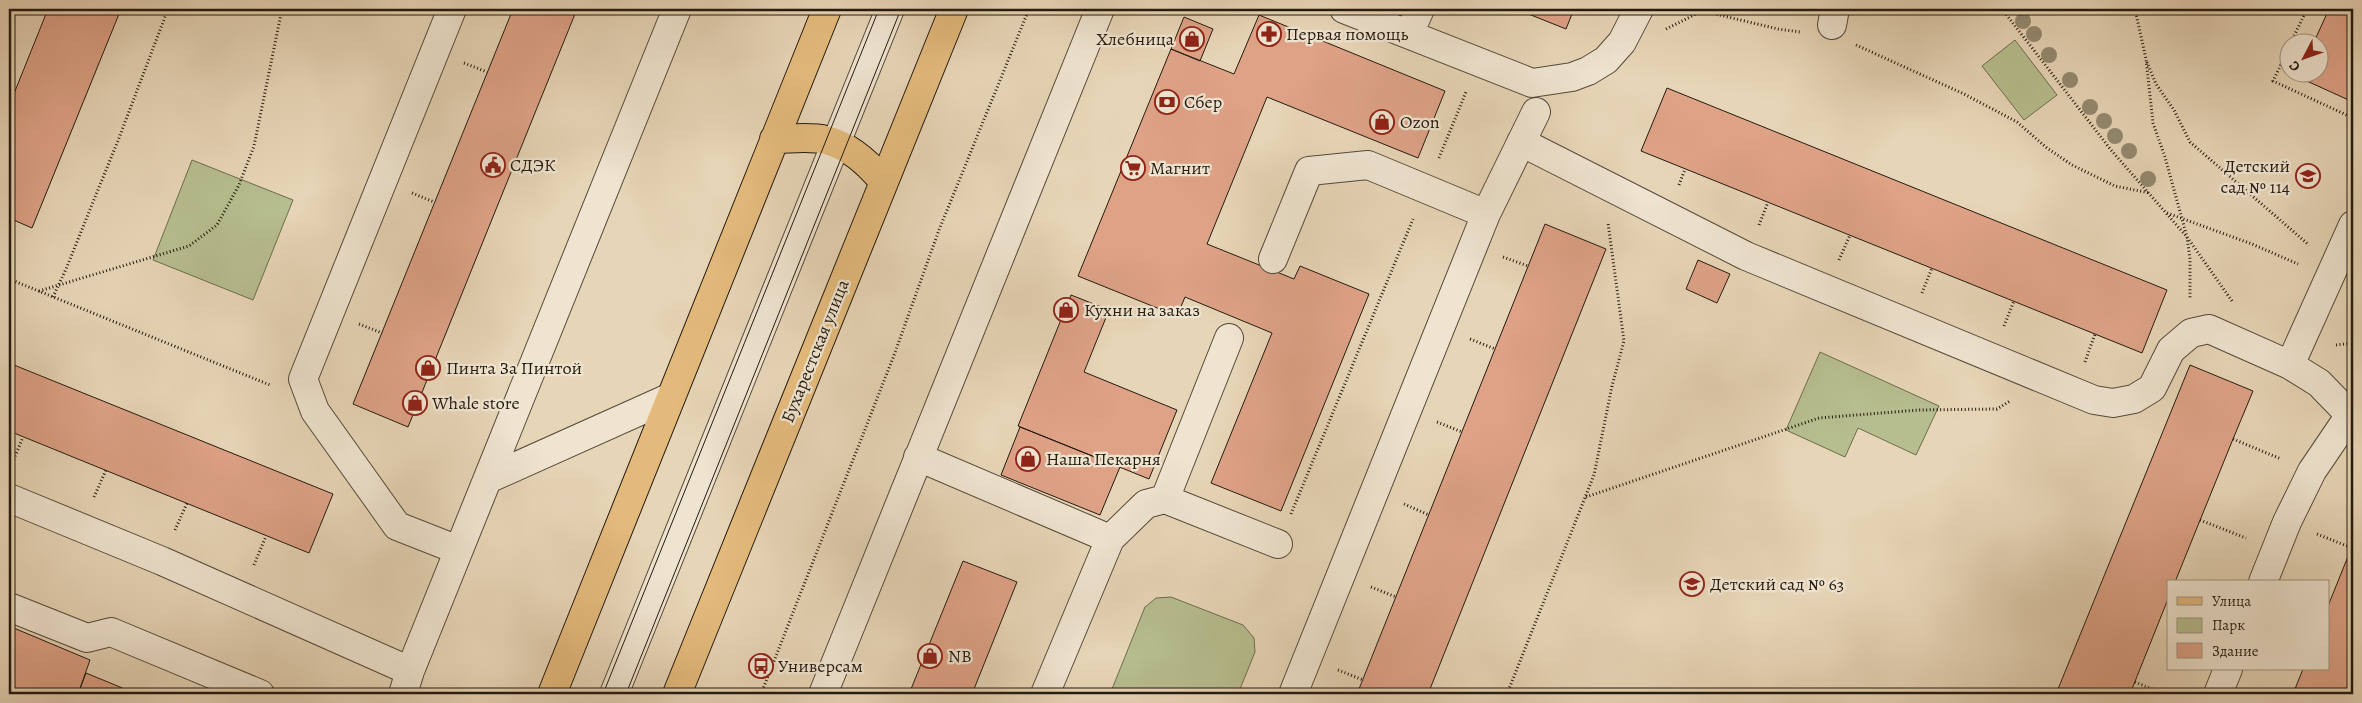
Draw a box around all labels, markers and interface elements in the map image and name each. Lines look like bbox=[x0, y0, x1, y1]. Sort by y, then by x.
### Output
pharmacy icon: Первая помощь bbox=[1256, 21, 1282, 47]
place label: Первая помощь bbox=[1286, 22, 1408, 46]
shop icon: Хлебница bbox=[1179, 26, 1205, 52]
place label: Хлебница bbox=[1096, 27, 1175, 51]
north arrow bbox=[2280, 32, 2330, 82]
text: С bbox=[2284, 56, 2305, 76]
bank icon: Сбер bbox=[1154, 89, 1180, 115]
place label: Сбер bbox=[1184, 90, 1222, 114]
shop icon: Ozon bbox=[1369, 109, 1395, 135]
place label: Ozon bbox=[1400, 110, 1440, 134]
public building icon: СДЭК bbox=[480, 152, 506, 178]
place label: СДЭК bbox=[510, 153, 556, 177]
place label: Детский сад № 114 bbox=[2221, 154, 2290, 199]
supermarket icon: Магнит bbox=[1120, 155, 1146, 181]
place label: Магнит bbox=[1150, 156, 1210, 180]
school or university icon: Детский сад № 114 bbox=[2295, 163, 2321, 189]
street label: Бухарестская улица bbox=[775, 275, 855, 426]
shop icon: Кухни на заказ bbox=[1053, 297, 1079, 323]
place label: Кухни на заказ bbox=[1084, 298, 1200, 322]
shop icon: Пинта За Пинтой bbox=[415, 355, 441, 381]
place label: Пинта За Пинтой bbox=[446, 356, 582, 380]
shop icon: Whale store bbox=[402, 390, 428, 416]
place label: Whale store bbox=[431, 391, 520, 415]
shop icon: Наша Пекарня bbox=[1015, 446, 1041, 472]
place label: Наша Пекарня bbox=[1046, 447, 1161, 471]
school or university icon: Детский сад № 63 bbox=[1679, 571, 1705, 597]
place label: Детский сад № 63 bbox=[1710, 572, 1844, 596]
legend bbox=[2167, 580, 2330, 670]
text: Улица bbox=[2212, 591, 2251, 611]
text: Парк bbox=[2212, 615, 2245, 635]
text: Здание bbox=[2212, 641, 2259, 661]
shop icon: NB bbox=[917, 643, 943, 669]
place label: NB bbox=[948, 644, 972, 668]
bus stop icon: Универсам bbox=[748, 653, 774, 679]
place label: Универсам bbox=[778, 654, 863, 678]

